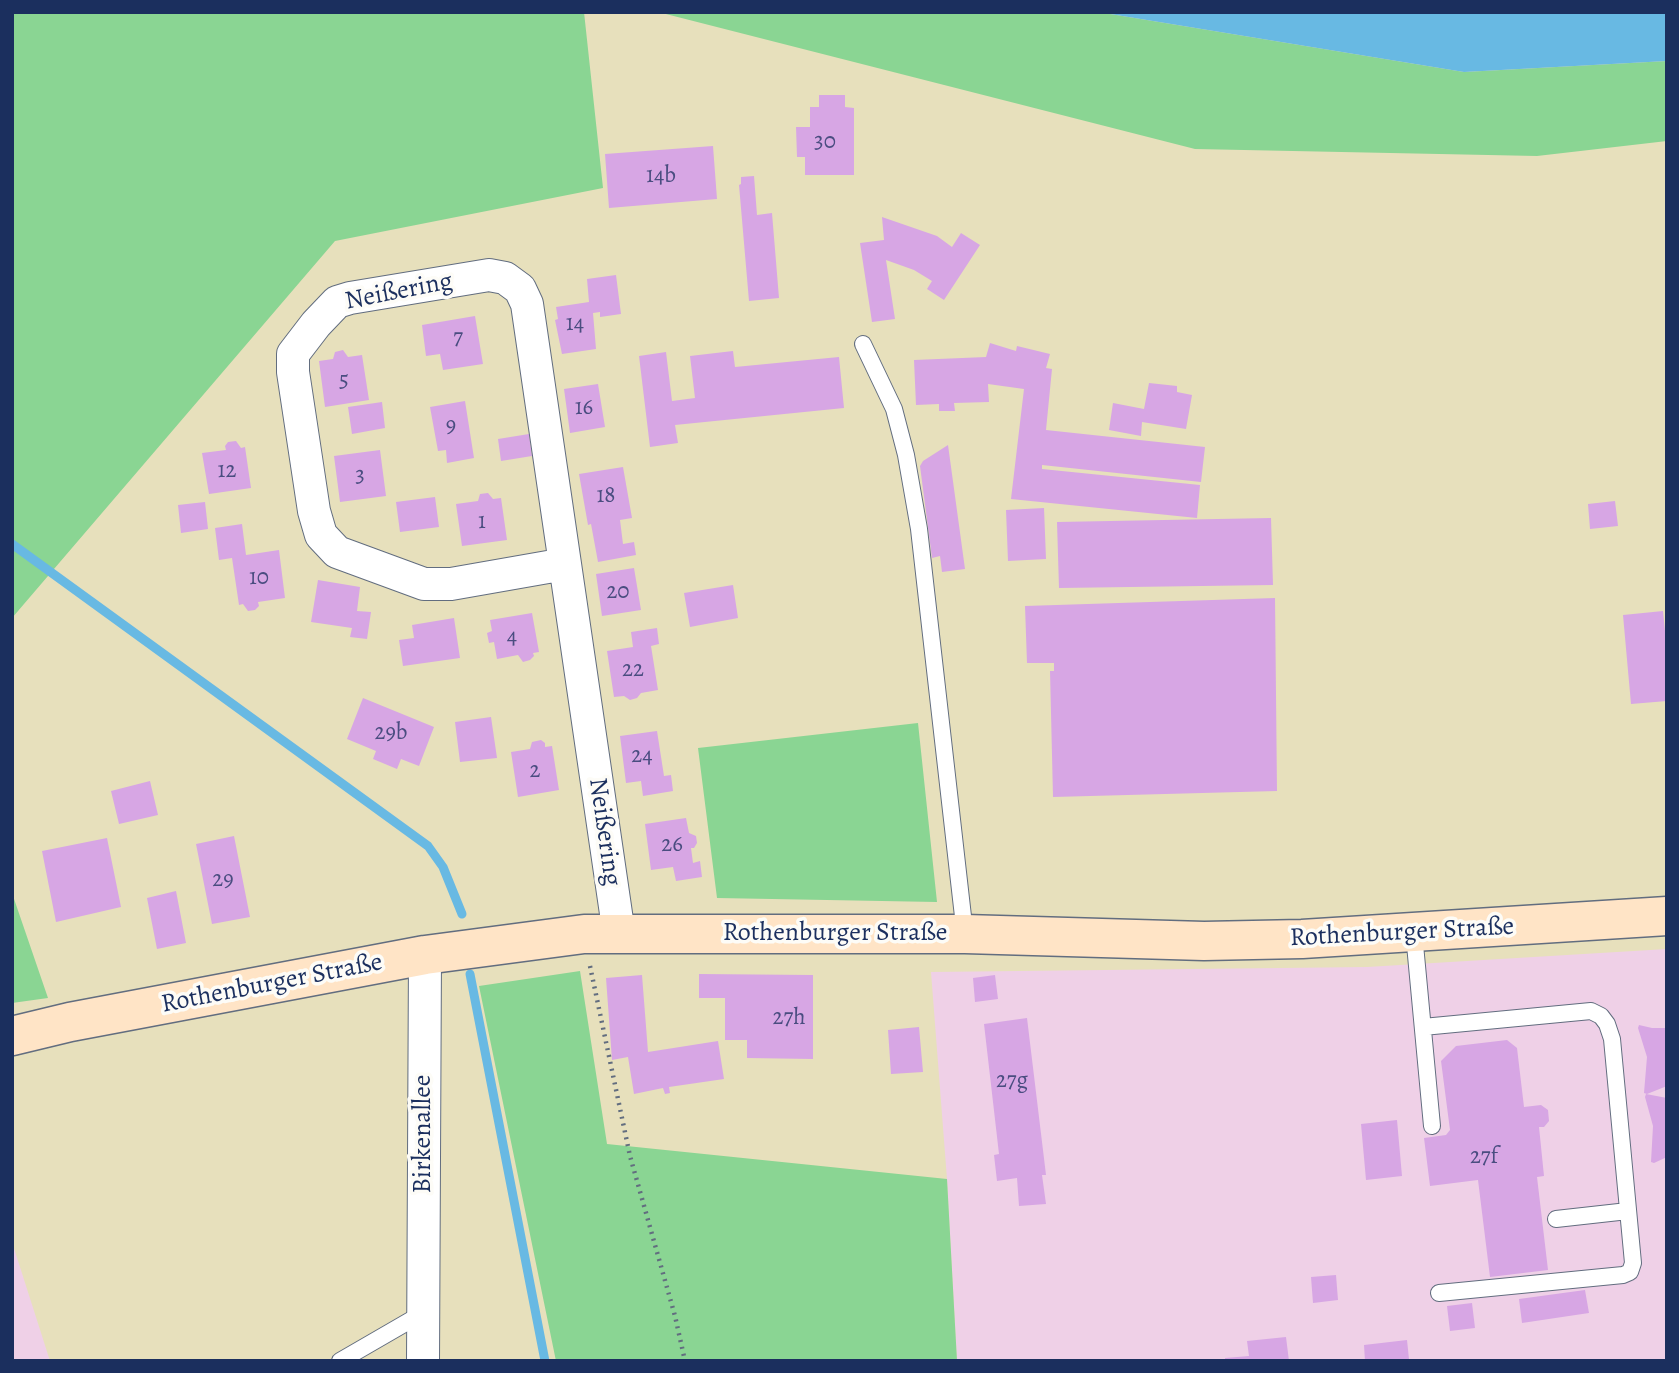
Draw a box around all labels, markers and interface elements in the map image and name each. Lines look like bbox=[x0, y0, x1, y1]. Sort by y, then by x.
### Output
house number: 30 bbox=[814, 128, 836, 156]
house number: 14b bbox=[646, 162, 676, 190]
street label: Neißering bbox=[343, 266, 455, 318]
house number: 14 bbox=[566, 310, 584, 338]
house number: 7 bbox=[453, 324, 463, 352]
house number: 5 bbox=[339, 367, 349, 395]
house number: 16 bbox=[575, 394, 593, 422]
house number: 9 bbox=[446, 412, 456, 440]
house number: 12 bbox=[218, 457, 236, 485]
house number: 3 bbox=[355, 462, 365, 490]
house number: 18 bbox=[596, 482, 616, 510]
house number: 1 bbox=[478, 508, 486, 536]
house number: 10 bbox=[249, 564, 269, 592]
house number: 20 bbox=[606, 578, 630, 606]
house number: 4 bbox=[507, 623, 517, 651]
house number: 22 bbox=[622, 656, 644, 684]
house number: 29b bbox=[374, 719, 408, 747]
house number: 24 bbox=[631, 742, 653, 770]
house number: 2 bbox=[530, 757, 540, 785]
street label: Neißering bbox=[581, 776, 627, 888]
house number: 26 bbox=[661, 831, 683, 859]
house number: 29 bbox=[212, 866, 234, 894]
street label: Rothenburger Straße bbox=[1289, 912, 1515, 954]
street label: Rothenburger Straße bbox=[723, 918, 947, 950]
street label: Rothenburger Straße bbox=[159, 947, 385, 1021]
house number: 27h bbox=[773, 1004, 805, 1032]
house number: 27g bbox=[996, 1067, 1028, 1095]
street label: Birkenallee bbox=[408, 1075, 440, 1193]
house number: 27f bbox=[1470, 1143, 1498, 1171]

